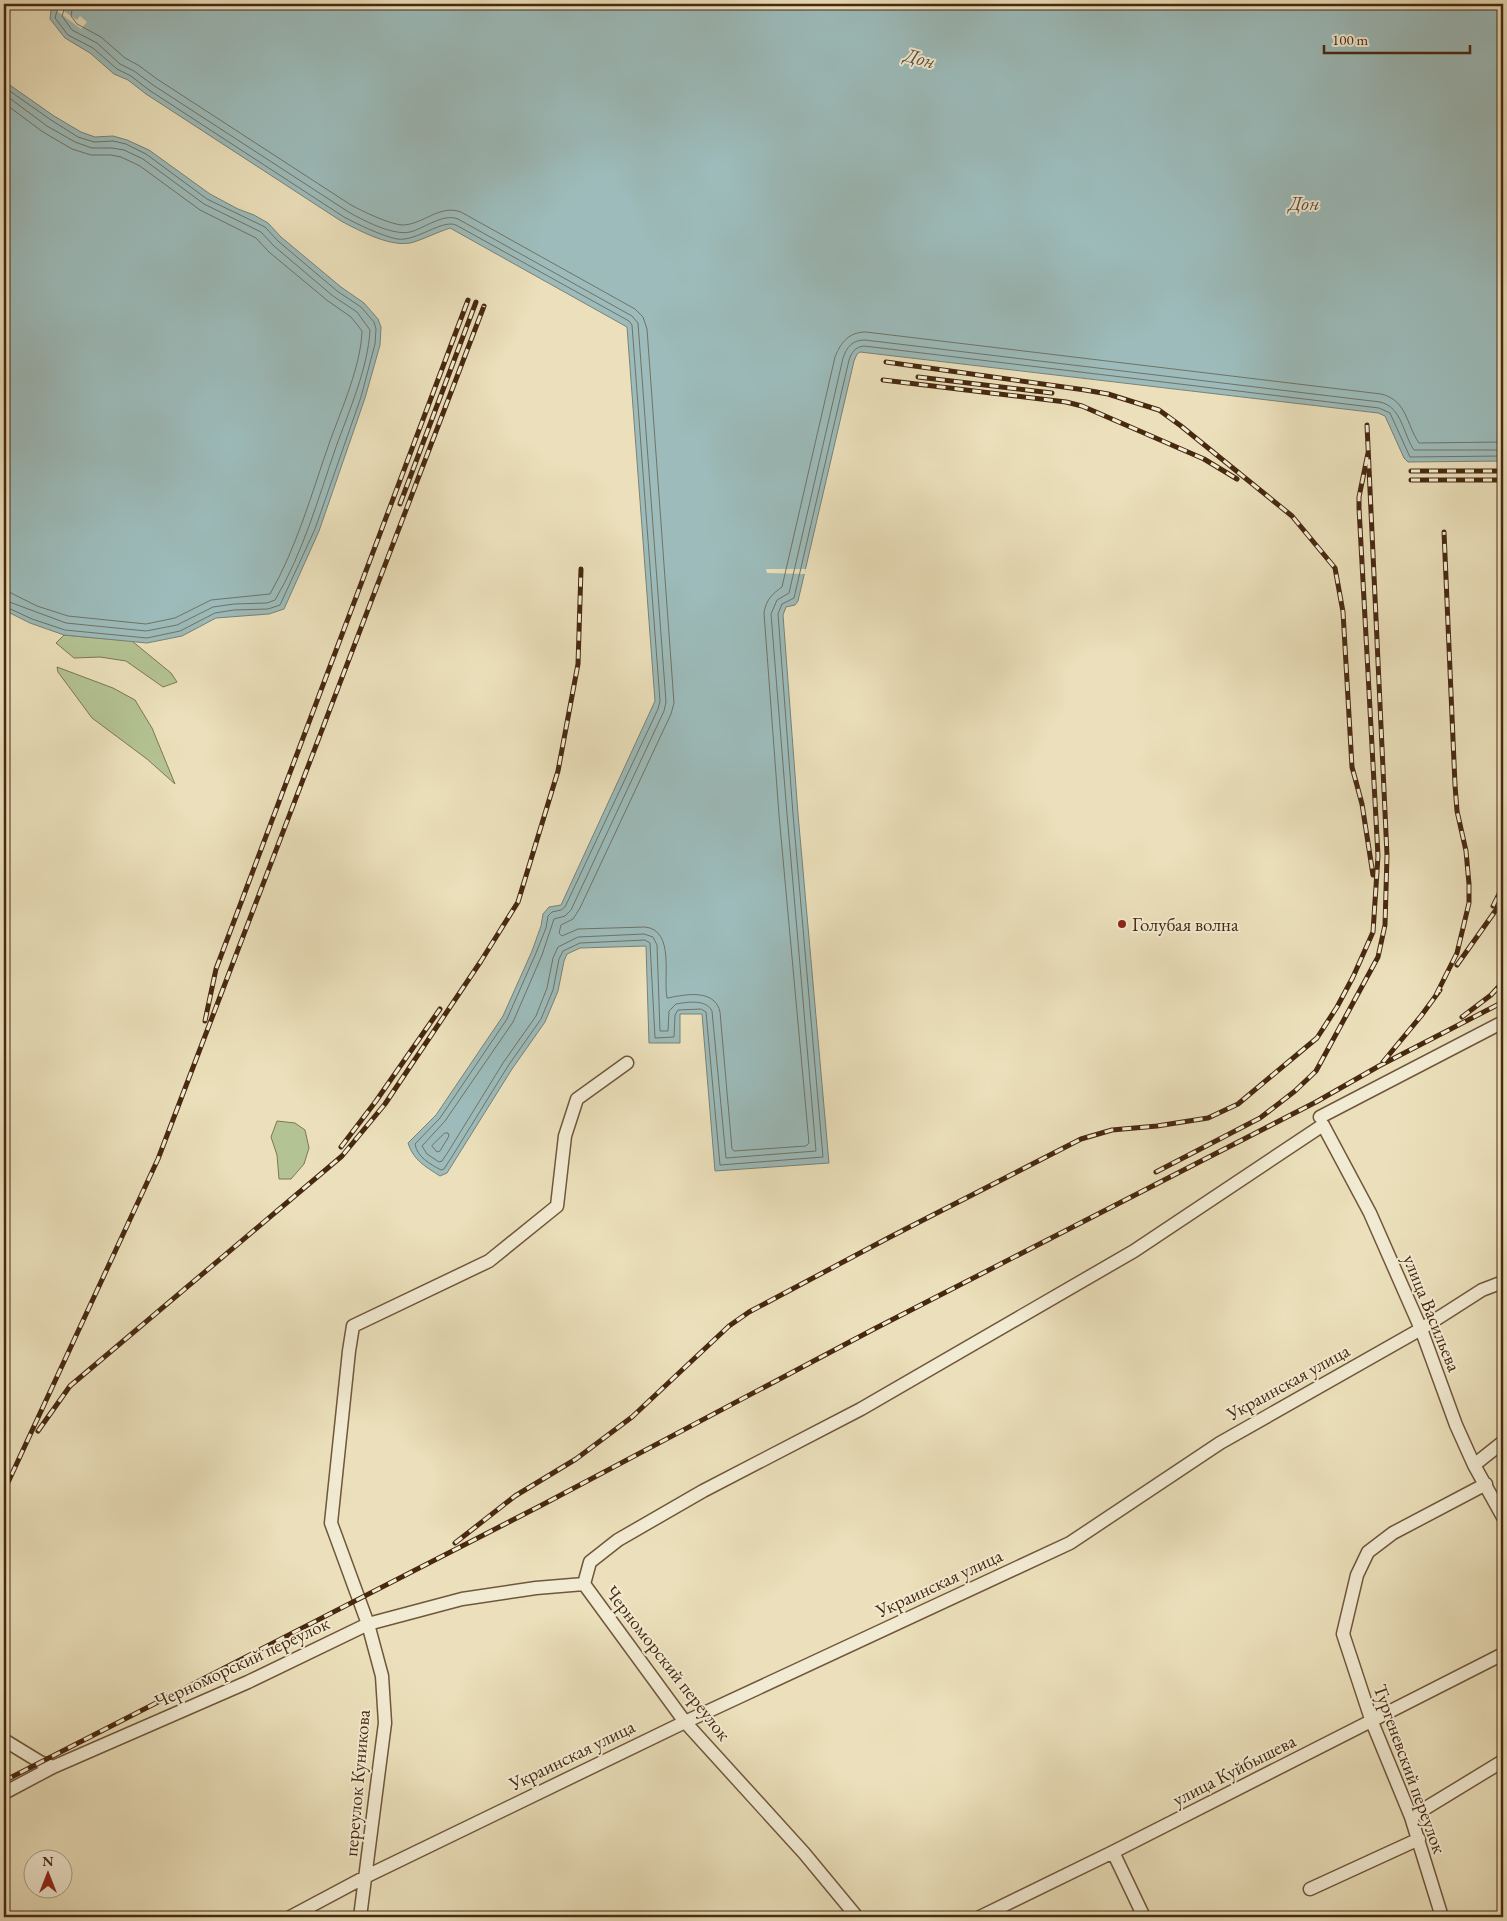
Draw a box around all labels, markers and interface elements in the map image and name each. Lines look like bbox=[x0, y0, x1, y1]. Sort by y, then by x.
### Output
scale bar bbox=[1324, 22, 1471, 54]
text: 100 m bbox=[1332, 30, 1369, 49]
water label: Дон bbox=[900, 41, 938, 75]
water label: Дон bbox=[1286, 190, 1320, 216]
place label: Голубая волна bbox=[1132, 912, 1239, 937]
marker: Голубая волна bbox=[1116, 918, 1128, 930]
street label: улица Васильева bbox=[1397, 1251, 1467, 1376]
street label: Украинская улица bbox=[1221, 1338, 1354, 1427]
street label: Украинская улица bbox=[871, 1543, 1007, 1624]
street label: Черноморский переулок bbox=[600, 1580, 736, 1746]
street label: Черноморский переулок bbox=[150, 1610, 334, 1714]
street label: Тургеневский переулок bbox=[1368, 1681, 1452, 1857]
street label: переулок Куникова bbox=[338, 1708, 376, 1857]
street label: Украинская улица bbox=[504, 1714, 639, 1797]
street label: улица Куйбышева bbox=[1168, 1728, 1300, 1812]
north arrow bbox=[22, 1848, 72, 1898]
text: N bbox=[42, 1852, 54, 1870]

